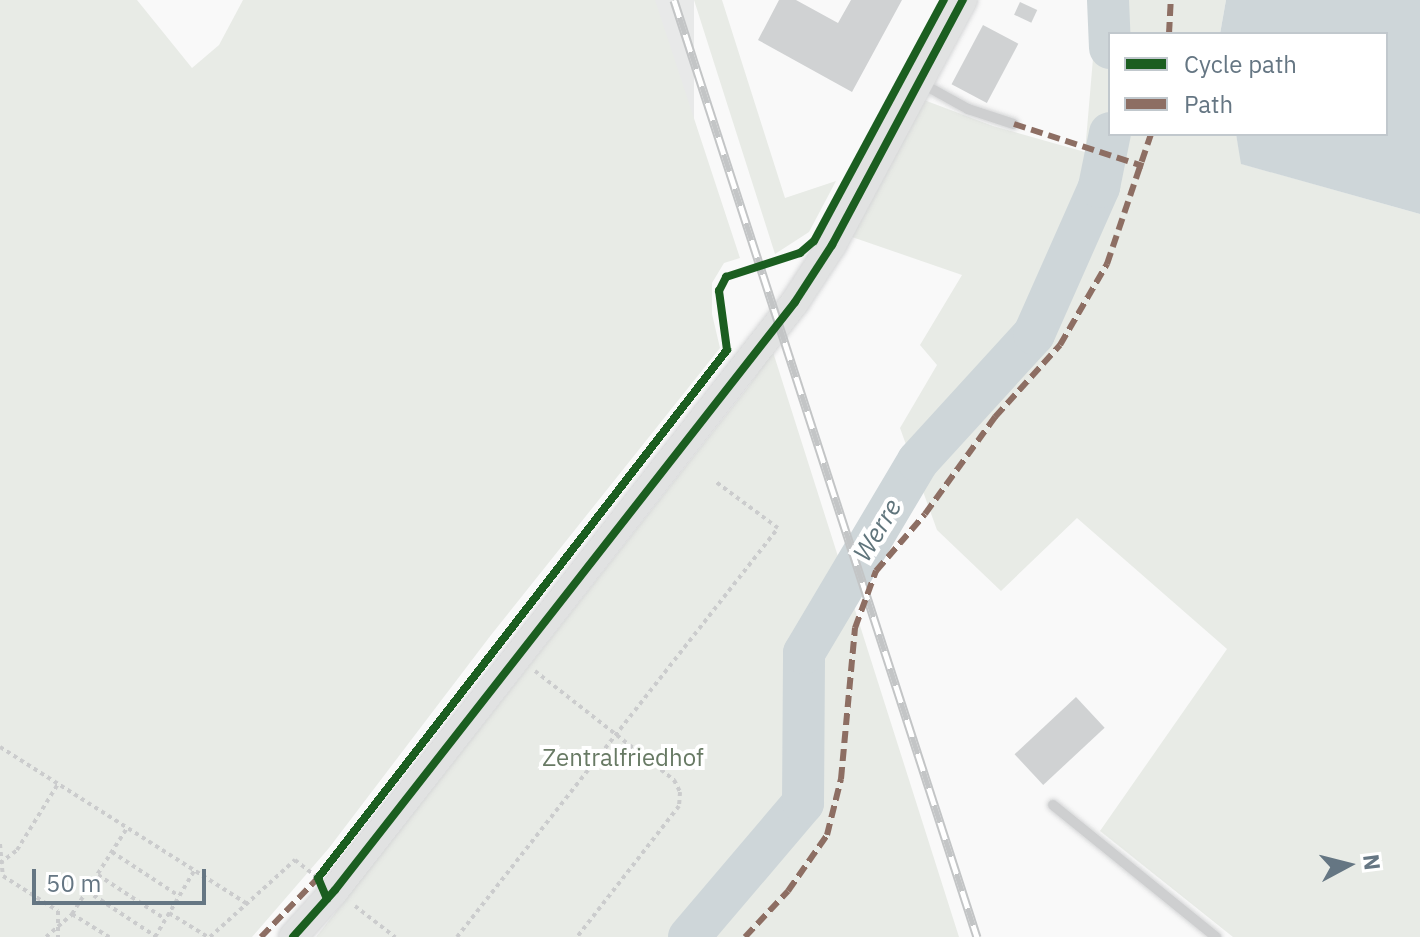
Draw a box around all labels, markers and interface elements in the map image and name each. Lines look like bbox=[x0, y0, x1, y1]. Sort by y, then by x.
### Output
legend bbox=[1108, 32, 1388, 136]
text: Cycle path bbox=[1184, 48, 1297, 80]
text: Path bbox=[1184, 88, 1233, 120]
water label: Werre bbox=[846, 493, 908, 567]
park label: Zentralfriedhof bbox=[542, 744, 704, 772]
north arrow bbox=[1308, 825, 1388, 905]
text: N bbox=[1357, 852, 1388, 872]
scale bar bbox=[36, 853, 210, 903]
text: 50 m bbox=[46, 867, 101, 899]

